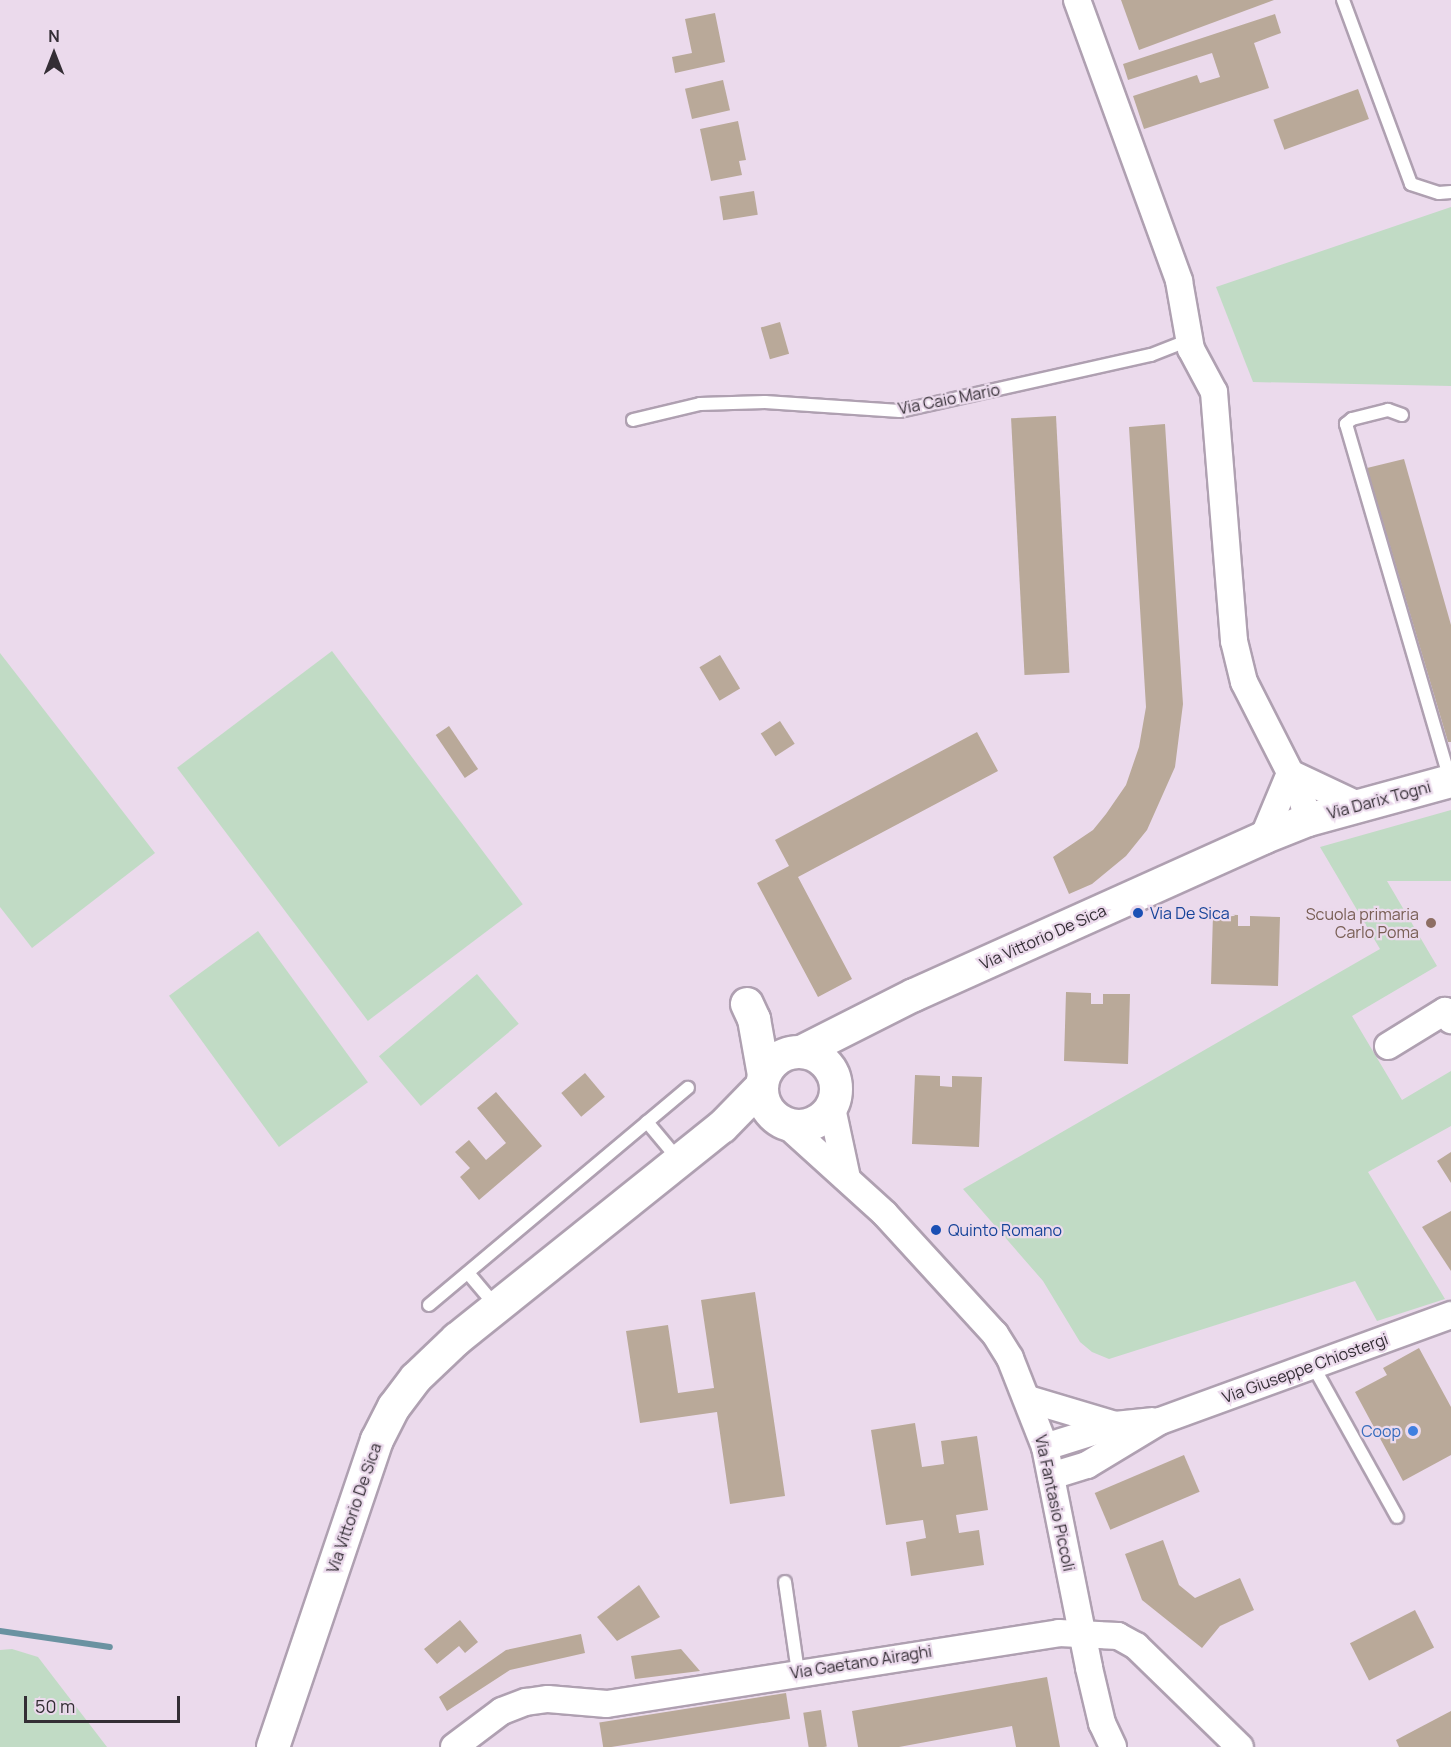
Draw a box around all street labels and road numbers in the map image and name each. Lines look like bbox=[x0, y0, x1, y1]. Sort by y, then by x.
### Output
street label: Via Caio Mario bbox=[897, 380, 1001, 418]
street label: Via Darix Togni bbox=[1325, 777, 1433, 823]
street label: Via Vittorio De Sica bbox=[977, 901, 1109, 973]
street label: Via Giuseppe Chiostergi bbox=[1219, 1329, 1391, 1407]
street label: Via Fantasio Piccoli bbox=[1031, 1433, 1079, 1573]
street label: Via Vittorio De Sica bbox=[323, 1440, 385, 1576]
street label: Via Gaetano Airaghi bbox=[789, 1641, 933, 1683]

